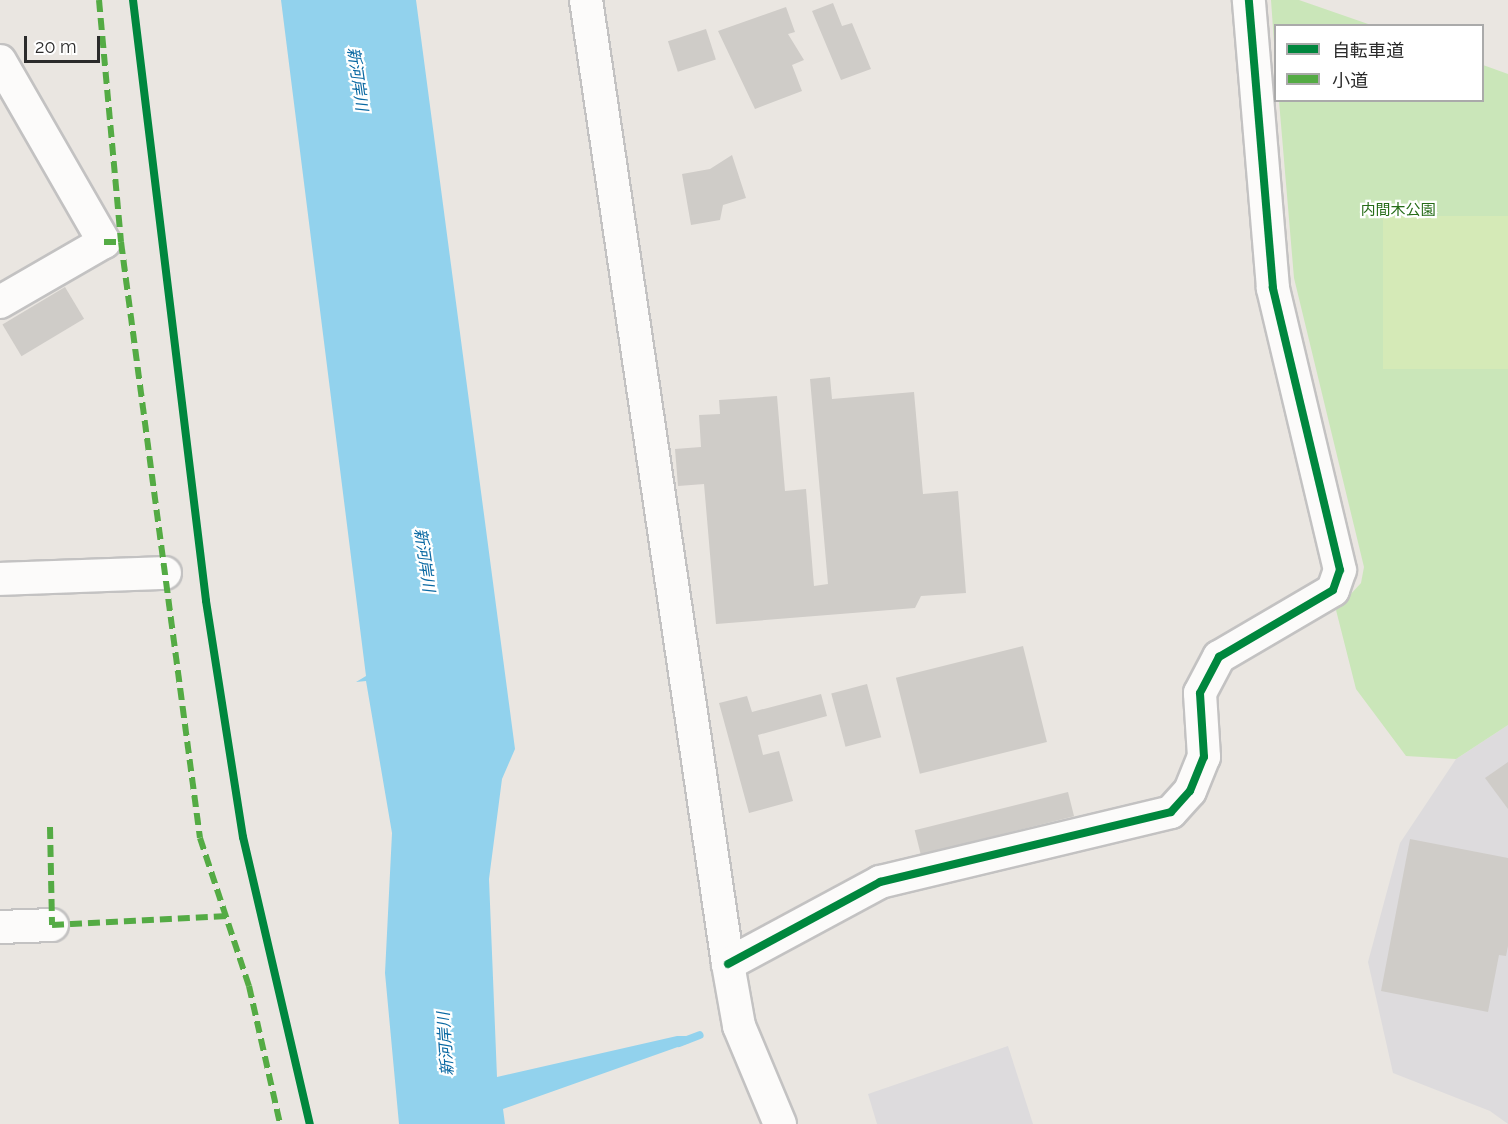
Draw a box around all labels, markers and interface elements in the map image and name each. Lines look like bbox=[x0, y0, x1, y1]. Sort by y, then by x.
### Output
scale bar bbox=[27, 24, 104, 62]
legend bbox=[1274, 24, 1484, 102]
text: 20 m bbox=[35, 36, 77, 57]
text: 自転車道 bbox=[1332, 40, 1404, 61]
water label: 新河岸川 bbox=[343, 46, 371, 112]
text: 小道 bbox=[1332, 70, 1368, 91]
park label: 内間木公園 bbox=[1361, 202, 1435, 220]
water label: 新河岸川 bbox=[410, 527, 438, 593]
water label: 新河岸川 bbox=[434, 1011, 458, 1077]

